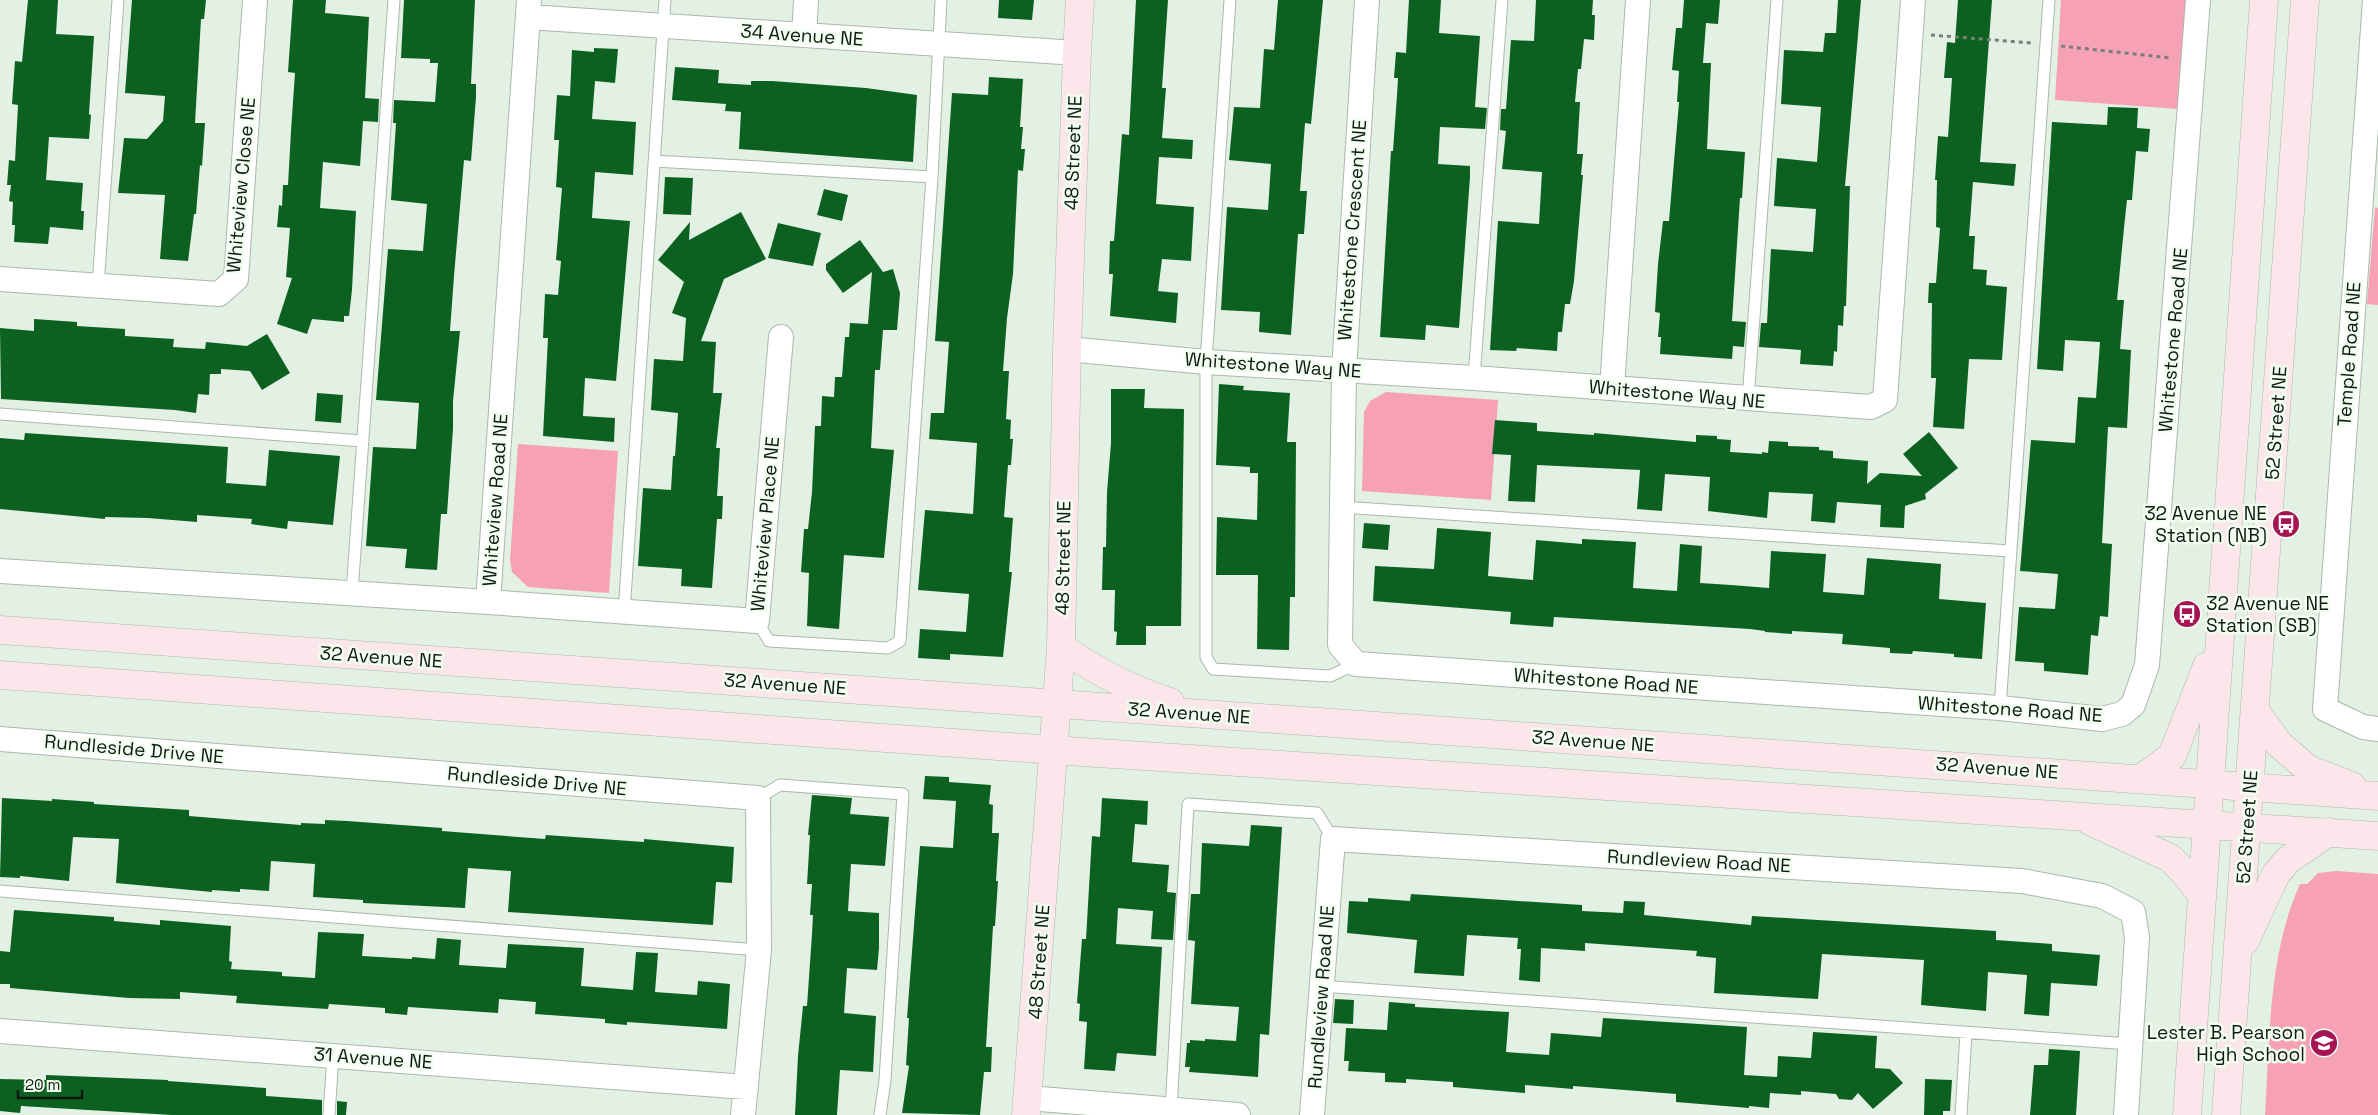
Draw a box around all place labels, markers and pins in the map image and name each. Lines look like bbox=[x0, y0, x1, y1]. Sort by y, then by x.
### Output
place label: 32 Avenue NE Station (NB) bbox=[2144, 501, 2267, 548]
bus stop icon: 32 Avenue NE Station (NB) bbox=[2271, 509, 2301, 539]
place label: 32 Avenue NE Station (SB) bbox=[2206, 591, 2329, 638]
bus stop icon: 32 Avenue NE Station (SB) bbox=[2172, 599, 2202, 629]
place label: Lester B. Pearson High School bbox=[2147, 1020, 2305, 1067]
school or university icon: Lester B. Pearson High School bbox=[2309, 1028, 2339, 1058]

